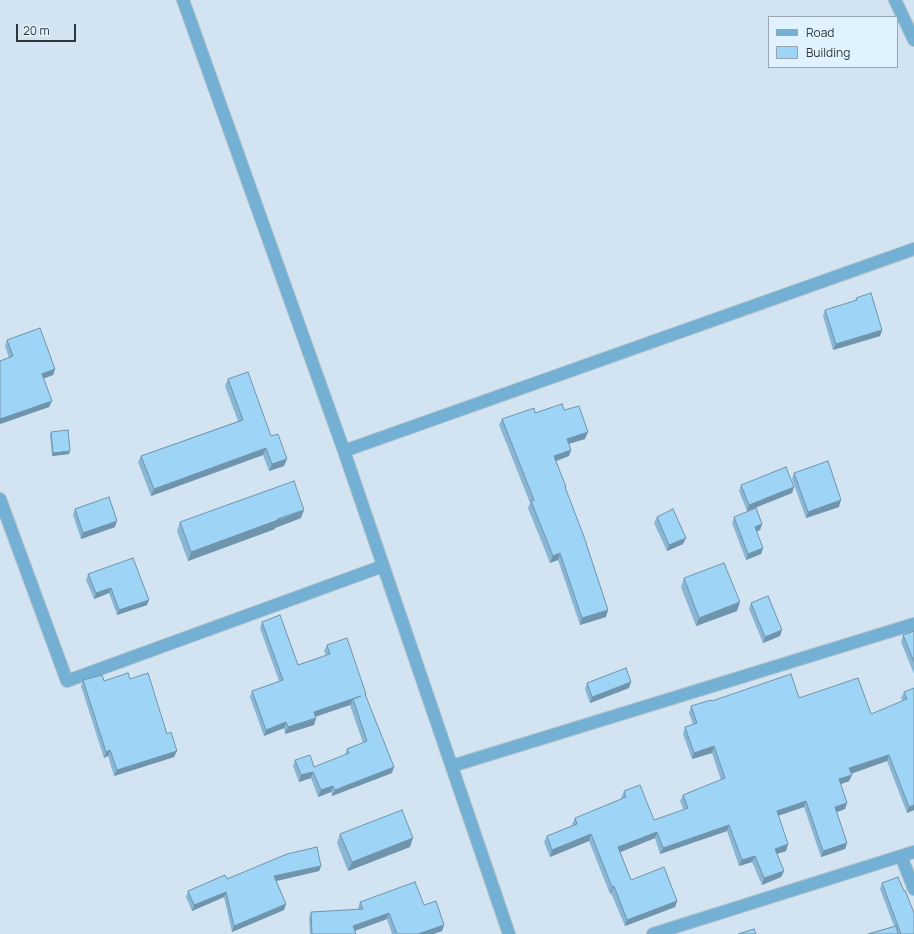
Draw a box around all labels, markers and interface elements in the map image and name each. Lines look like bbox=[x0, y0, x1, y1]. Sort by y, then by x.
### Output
scale bar bbox=[18, 16, 78, 42]
legend bbox=[768, 16, 898, 68]
text: 20 m bbox=[23, 22, 50, 39]
text: Road bbox=[806, 24, 834, 41]
text: Building bbox=[806, 44, 850, 61]

